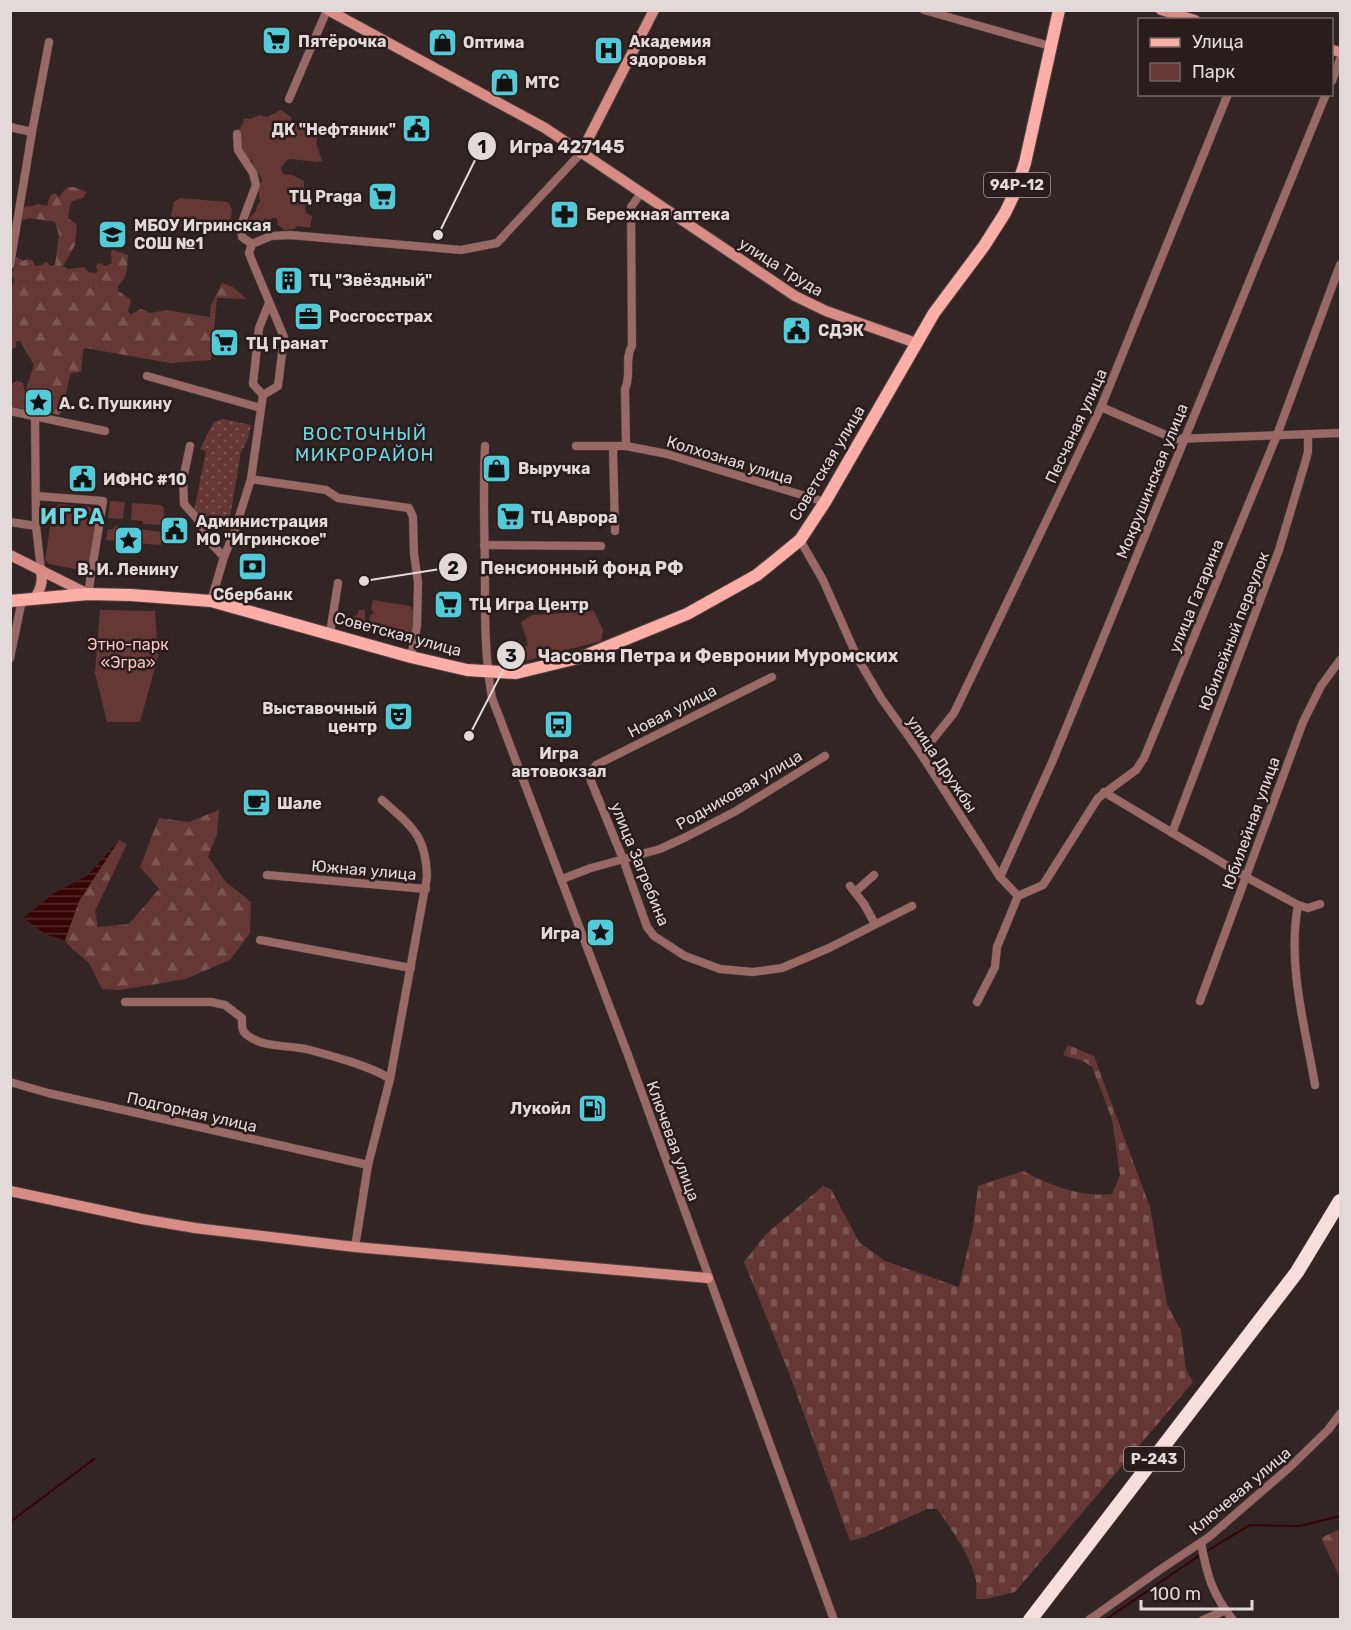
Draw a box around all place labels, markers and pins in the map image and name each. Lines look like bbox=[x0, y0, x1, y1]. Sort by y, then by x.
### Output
supermarket icon: Пятёрочка bbox=[261, 25, 293, 57]
shop icon: Оптима bbox=[426, 26, 458, 58]
place label: Пятёрочка bbox=[298, 32, 387, 51]
place label: Академия здоровья bbox=[629, 32, 711, 69]
place label: Оптима bbox=[463, 33, 524, 52]
hospital icon: Академия здоровья bbox=[592, 34, 624, 66]
shop icon: МТС bbox=[488, 66, 520, 98]
place label: МТС bbox=[525, 73, 560, 92]
public building icon: ДК "Нефтяник" bbox=[401, 113, 433, 145]
place label: ДК "Нефтяник" bbox=[272, 120, 396, 139]
callout: Игра 427145 bbox=[467, 128, 637, 164]
supermarket icon: ТЦ Praga bbox=[367, 180, 399, 212]
place label: ТЦ Praga bbox=[289, 187, 362, 206]
pharmacy icon: Бережная аптека bbox=[549, 198, 581, 230]
place label: Бережная аптека bbox=[586, 205, 730, 224]
place label: МБОУ Игринская СОШ №1 bbox=[134, 216, 271, 253]
school or university icon: МБОУ Игринская СОШ №1 bbox=[97, 218, 129, 250]
building icon: ТЦ "Звёздный" bbox=[272, 264, 304, 296]
place label: ТЦ "Звёздный" bbox=[309, 271, 432, 290]
office icon: Росгосстрах bbox=[292, 300, 324, 332]
place label: Росгосстрах bbox=[329, 307, 433, 326]
public building icon: СДЭК bbox=[781, 314, 813, 346]
place label: СДЭК bbox=[818, 321, 864, 340]
supermarket icon: ТЦ Гранат bbox=[209, 327, 241, 359]
place label: ТЦ Гранат bbox=[246, 334, 328, 353]
place icon: А. С. Пушкину bbox=[22, 387, 54, 419]
place label: А. С. Пушкину bbox=[59, 394, 172, 413]
shop icon: Выручка bbox=[481, 452, 513, 484]
place label: Выручка bbox=[518, 459, 591, 478]
public building icon: ИФНС #10 bbox=[66, 463, 98, 495]
place label: ИФНС #10 bbox=[103, 470, 187, 489]
supermarket icon: ТЦ Аврора bbox=[494, 501, 526, 533]
place label: ТЦ Аврора bbox=[531, 508, 618, 527]
place label: Администрация МО "Игринское" bbox=[196, 512, 328, 549]
public building icon: Администрация МО "Игринское" bbox=[159, 514, 191, 546]
place icon: В. И. Ленину bbox=[112, 525, 144, 557]
callout: Пенсионный фонд РФ bbox=[438, 549, 695, 585]
bank icon: Сбербанк bbox=[237, 550, 269, 582]
place label: В. И. Ленину bbox=[77, 560, 179, 579]
place label: Сбербанк bbox=[213, 585, 293, 604]
supermarket icon: ТЦ Игра Центр bbox=[432, 588, 464, 620]
place label: ТЦ Игра Центр bbox=[469, 595, 589, 614]
callout: Часовня Петра и Февронии Муромских bbox=[496, 637, 910, 673]
place label: Выставочный центр bbox=[262, 699, 377, 736]
theatre icon: Выставочный центр bbox=[382, 701, 414, 733]
bus stop icon: Игра автовокзал bbox=[543, 709, 575, 741]
place label: Игра автовокзал bbox=[511, 744, 607, 781]
cafe icon: Шале bbox=[240, 787, 272, 819]
place label: Шале bbox=[277, 794, 322, 813]
place icon: Игра bbox=[585, 917, 617, 949]
place label: Игра bbox=[541, 924, 580, 943]
fuel station icon: Лукойл bbox=[576, 1092, 608, 1124]
place label: Лукойл bbox=[510, 1099, 571, 1118]

